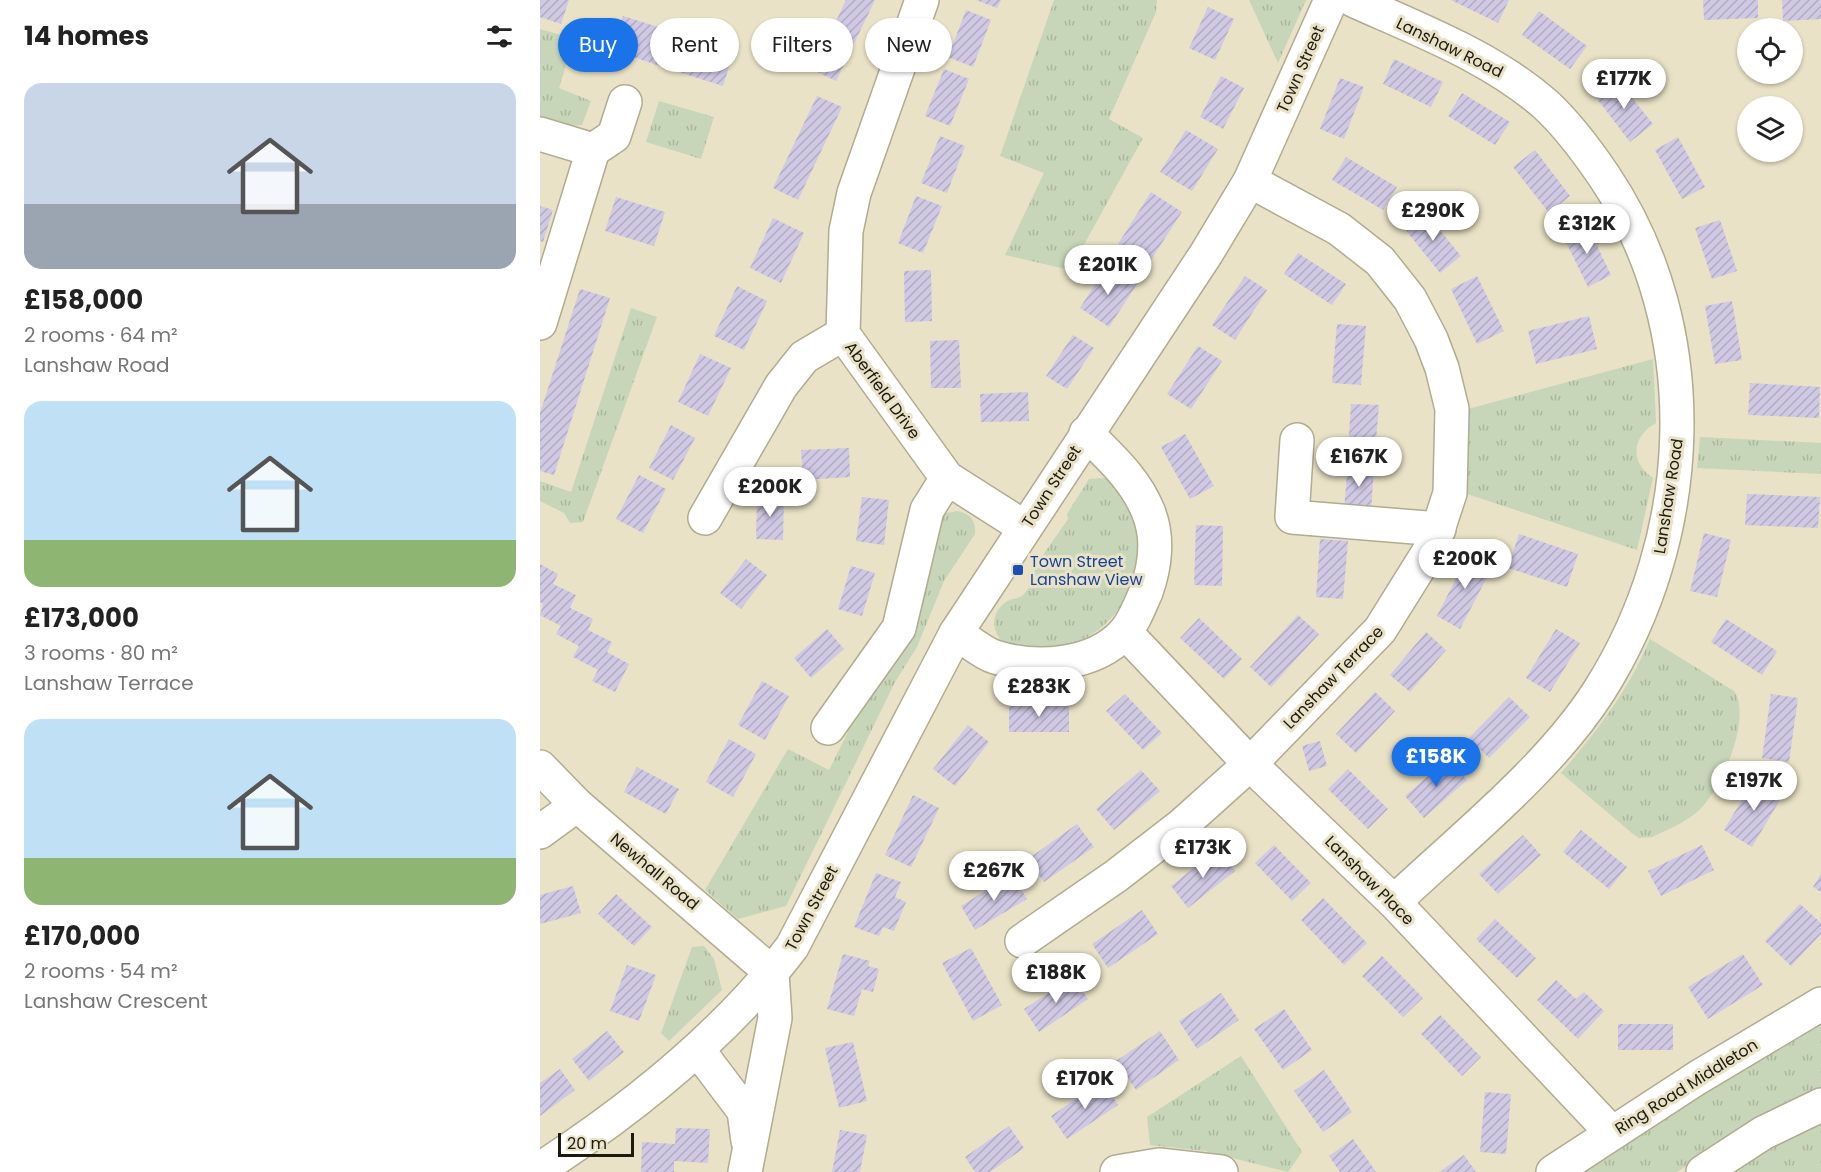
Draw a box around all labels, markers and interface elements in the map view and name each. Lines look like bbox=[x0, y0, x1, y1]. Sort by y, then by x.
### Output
street label: Lanshaw Road bbox=[1392, 12, 1507, 83]
text: 14 homes bbox=[24, 18, 149, 54]
chip: Buy bbox=[558, 18, 638, 72]
chip: Rent bbox=[650, 18, 739, 72]
chip: Filters bbox=[751, 18, 853, 72]
chip: New bbox=[865, 18, 952, 72]
map controls bbox=[1737, 18, 1803, 162]
button: locate bbox=[1737, 18, 1803, 84]
icon: filters bbox=[483, 20, 516, 53]
street label: Town Street bbox=[1271, 22, 1330, 117]
pin: £177K bbox=[1582, 59, 1666, 110]
text: £177K bbox=[1596, 64, 1652, 92]
button: layers bbox=[1737, 96, 1803, 162]
icon: home bbox=[216, 122, 324, 230]
pin: £290K bbox=[1391, 191, 1475, 242]
text: £290K bbox=[1401, 196, 1465, 224]
pin: £312K bbox=[1545, 204, 1629, 255]
text: £312K bbox=[1558, 209, 1616, 237]
pin: £201K bbox=[1066, 245, 1150, 296]
text: £201K bbox=[1078, 250, 1138, 278]
text: £158,000 bbox=[24, 282, 143, 318]
text: 2 rooms · 64 m² bbox=[24, 321, 178, 349]
street label: Aberfield Drive bbox=[839, 337, 926, 444]
text: Lanshaw Road bbox=[24, 351, 169, 379]
pin: £167K bbox=[1317, 437, 1401, 488]
street label: Lanshaw Road bbox=[1648, 437, 1689, 555]
icon: home bbox=[216, 440, 324, 548]
street label: Town Street bbox=[1016, 441, 1087, 532]
text: £167K bbox=[1330, 442, 1388, 470]
pin: £200K bbox=[728, 467, 812, 518]
text: £200K bbox=[738, 472, 802, 500]
pin: £200K bbox=[1423, 539, 1507, 590]
text: £200K bbox=[1433, 544, 1497, 572]
place label: Town Street Lanshaw View bbox=[1030, 550, 1143, 591]
marker: Town Street Lanshaw View bbox=[1011, 563, 1025, 577]
text: £173,000 bbox=[24, 600, 139, 636]
street label: Lanshaw Terrace bbox=[1278, 620, 1389, 734]
text: 3 rooms · 80 m² bbox=[24, 639, 178, 667]
pin: £283K bbox=[997, 667, 1081, 718]
text: Lanshaw Terrace bbox=[24, 669, 194, 697]
text: £283K bbox=[1007, 672, 1071, 700]
pin: £158K bbox=[1394, 737, 1478, 788]
text: £158K bbox=[1406, 742, 1466, 770]
icon: home bbox=[216, 758, 324, 866]
pin: £197K bbox=[1712, 761, 1796, 812]
text: £197K bbox=[1725, 766, 1783, 794]
street label: Newhall Road bbox=[606, 828, 704, 915]
pin: £173K bbox=[1161, 828, 1245, 879]
street label: Lanshaw Place bbox=[1320, 830, 1420, 930]
text: £173K bbox=[1174, 833, 1232, 861]
pin: £267K bbox=[952, 851, 1036, 902]
text: £267K bbox=[963, 856, 1025, 884]
street label: Town Street bbox=[779, 861, 844, 955]
text: £170,000 bbox=[24, 918, 140, 954]
pin: £188K bbox=[1014, 953, 1098, 1004]
text: 2 rooms · 54 m² bbox=[24, 957, 178, 985]
text: £188K bbox=[1026, 958, 1086, 986]
text: Lanshaw Crescent bbox=[24, 987, 208, 1015]
street label: Ring Road Middleton bbox=[1610, 1033, 1762, 1140]
pin: £170K bbox=[1043, 1059, 1127, 1110]
text: £170K bbox=[1056, 1064, 1114, 1092]
scale bar bbox=[558, 1130, 634, 1158]
text: 20 m bbox=[567, 1132, 607, 1155]

